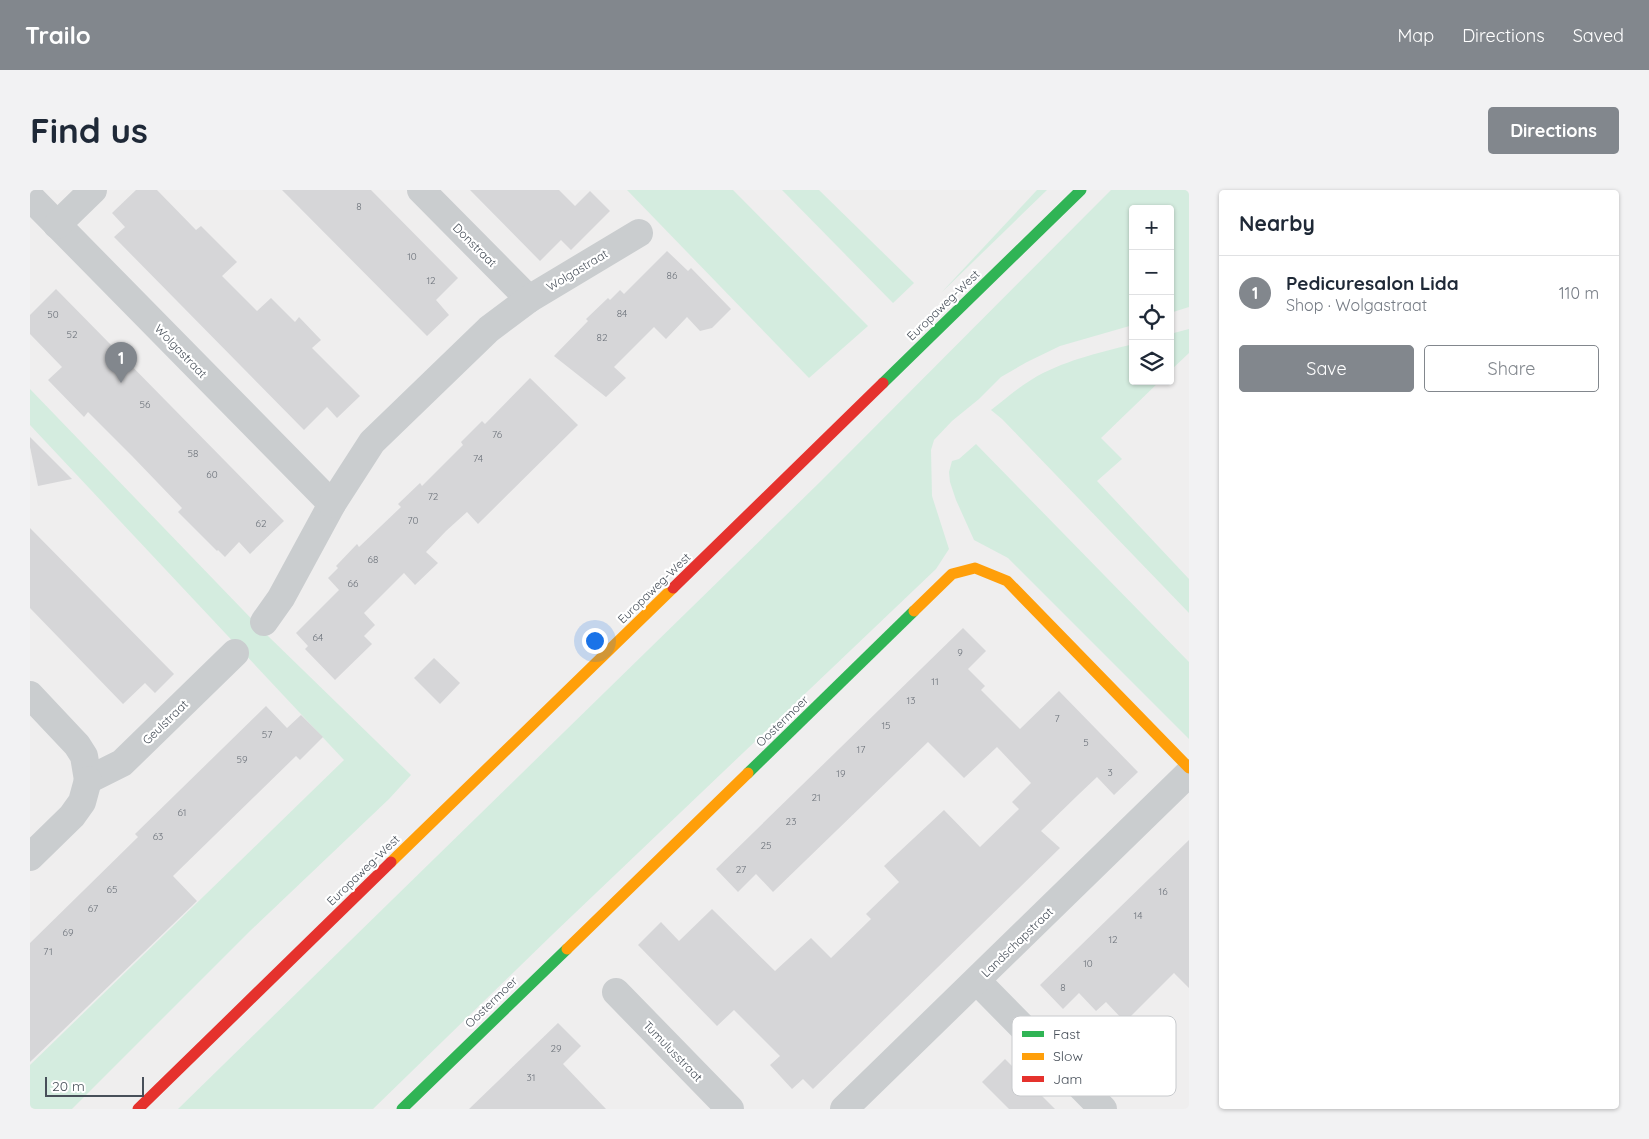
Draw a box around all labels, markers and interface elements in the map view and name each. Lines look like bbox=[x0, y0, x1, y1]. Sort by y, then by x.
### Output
text: Trailo bbox=[25, 20, 91, 50]
text: Map bbox=[1397, 24, 1434, 47]
text: Directions bbox=[1462, 24, 1545, 47]
text: Saved bbox=[1573, 24, 1624, 47]
button: Directions bbox=[1488, 107, 1619, 154]
text: Find us bbox=[30, 108, 148, 152]
house number: 8 bbox=[356, 200, 362, 213]
map controls bbox=[1129, 205, 1174, 385]
button: + bbox=[1129, 205, 1174, 250]
text: Nearby bbox=[1239, 210, 1315, 236]
street label: Donstraat bbox=[450, 220, 500, 270]
street label: Wolgastraat bbox=[544, 246, 610, 294]
house number: 10 bbox=[407, 250, 417, 263]
button: − bbox=[1129, 250, 1174, 295]
street label: Europaweg-West bbox=[903, 266, 983, 344]
house number: 86 bbox=[667, 269, 678, 282]
text: Pedicuresalon Lida bbox=[1286, 271, 1459, 295]
house number: 12 bbox=[426, 274, 436, 287]
text: 1 bbox=[1252, 283, 1258, 303]
text: 110 m bbox=[1559, 283, 1599, 303]
button: locate bbox=[1129, 295, 1174, 340]
text: Shop · Wolgastraat bbox=[1286, 295, 1427, 315]
house number: 84 bbox=[617, 307, 627, 320]
house number: 50 bbox=[47, 308, 59, 321]
street label: Wolgastraat bbox=[152, 321, 210, 381]
house number: 52 bbox=[67, 328, 78, 341]
house number: 82 bbox=[597, 331, 608, 344]
button: layers bbox=[1129, 340, 1174, 385]
pin: 1 bbox=[105, 342, 137, 383]
button: Save bbox=[1239, 345, 1414, 392]
button: Share bbox=[1424, 345, 1599, 392]
house number: 56 bbox=[140, 398, 151, 411]
house number: 76 bbox=[492, 428, 503, 441]
house number: 58 bbox=[188, 447, 198, 460]
house number: 74 bbox=[473, 452, 483, 465]
house number: 60 bbox=[206, 468, 218, 481]
house number: 72 bbox=[428, 490, 439, 503]
house number: 70 bbox=[407, 514, 419, 527]
house number: 62 bbox=[256, 517, 267, 530]
street label: Europaweg-West bbox=[614, 549, 694, 627]
house number: 68 bbox=[368, 553, 378, 566]
house number: 66 bbox=[348, 577, 359, 590]
your location bbox=[582, 628, 608, 654]
house number: 64 bbox=[313, 631, 323, 644]
house number: 9 bbox=[957, 646, 963, 659]
house number: 11 bbox=[931, 675, 939, 688]
street label: Oostermoer bbox=[753, 692, 812, 750]
house number: 13 bbox=[907, 694, 915, 707]
street label: Geulstraat bbox=[139, 697, 191, 747]
house number: 7 bbox=[1054, 712, 1060, 725]
house number: 15 bbox=[881, 719, 891, 732]
house number: 57 bbox=[262, 728, 272, 741]
house number: 5 bbox=[1083, 736, 1089, 749]
house number: 17 bbox=[857, 743, 865, 756]
house number: 59 bbox=[236, 753, 248, 766]
house number: 3 bbox=[1107, 766, 1113, 779]
house number: 19 bbox=[836, 767, 846, 780]
house number: 21 bbox=[811, 791, 821, 804]
house number: 61 bbox=[177, 806, 187, 819]
house number: 23 bbox=[786, 815, 796, 828]
house number: 63 bbox=[153, 830, 163, 843]
street label: Europaweg-West bbox=[323, 831, 403, 909]
house number: 25 bbox=[761, 839, 772, 852]
house number: 27 bbox=[736, 863, 746, 876]
house number: 65 bbox=[107, 883, 117, 896]
house number: 16 bbox=[1158, 885, 1168, 898]
house number: 67 bbox=[88, 902, 98, 915]
street label: Landschapstraat bbox=[978, 904, 1056, 980]
house number: 14 bbox=[1134, 909, 1142, 922]
house number: 69 bbox=[63, 926, 74, 939]
house number: 12 bbox=[1108, 933, 1118, 946]
house number: 71 bbox=[43, 945, 53, 958]
house number: 10 bbox=[1083, 957, 1093, 970]
street label: Oostermoer bbox=[462, 973, 521, 1031]
house number: 8 bbox=[1060, 981, 1066, 994]
legend bbox=[1012, 1016, 1176, 1096]
street label: Tumulusstraat bbox=[640, 1018, 706, 1084]
text: Fast bbox=[1053, 1025, 1081, 1043]
house number: 29 bbox=[550, 1042, 562, 1055]
text: Slow bbox=[1053, 1047, 1083, 1065]
text: Jam bbox=[1053, 1070, 1082, 1088]
house number: 31 bbox=[527, 1071, 535, 1084]
scale bar bbox=[45, 1074, 144, 1097]
text: 20 m bbox=[52, 1077, 85, 1095]

